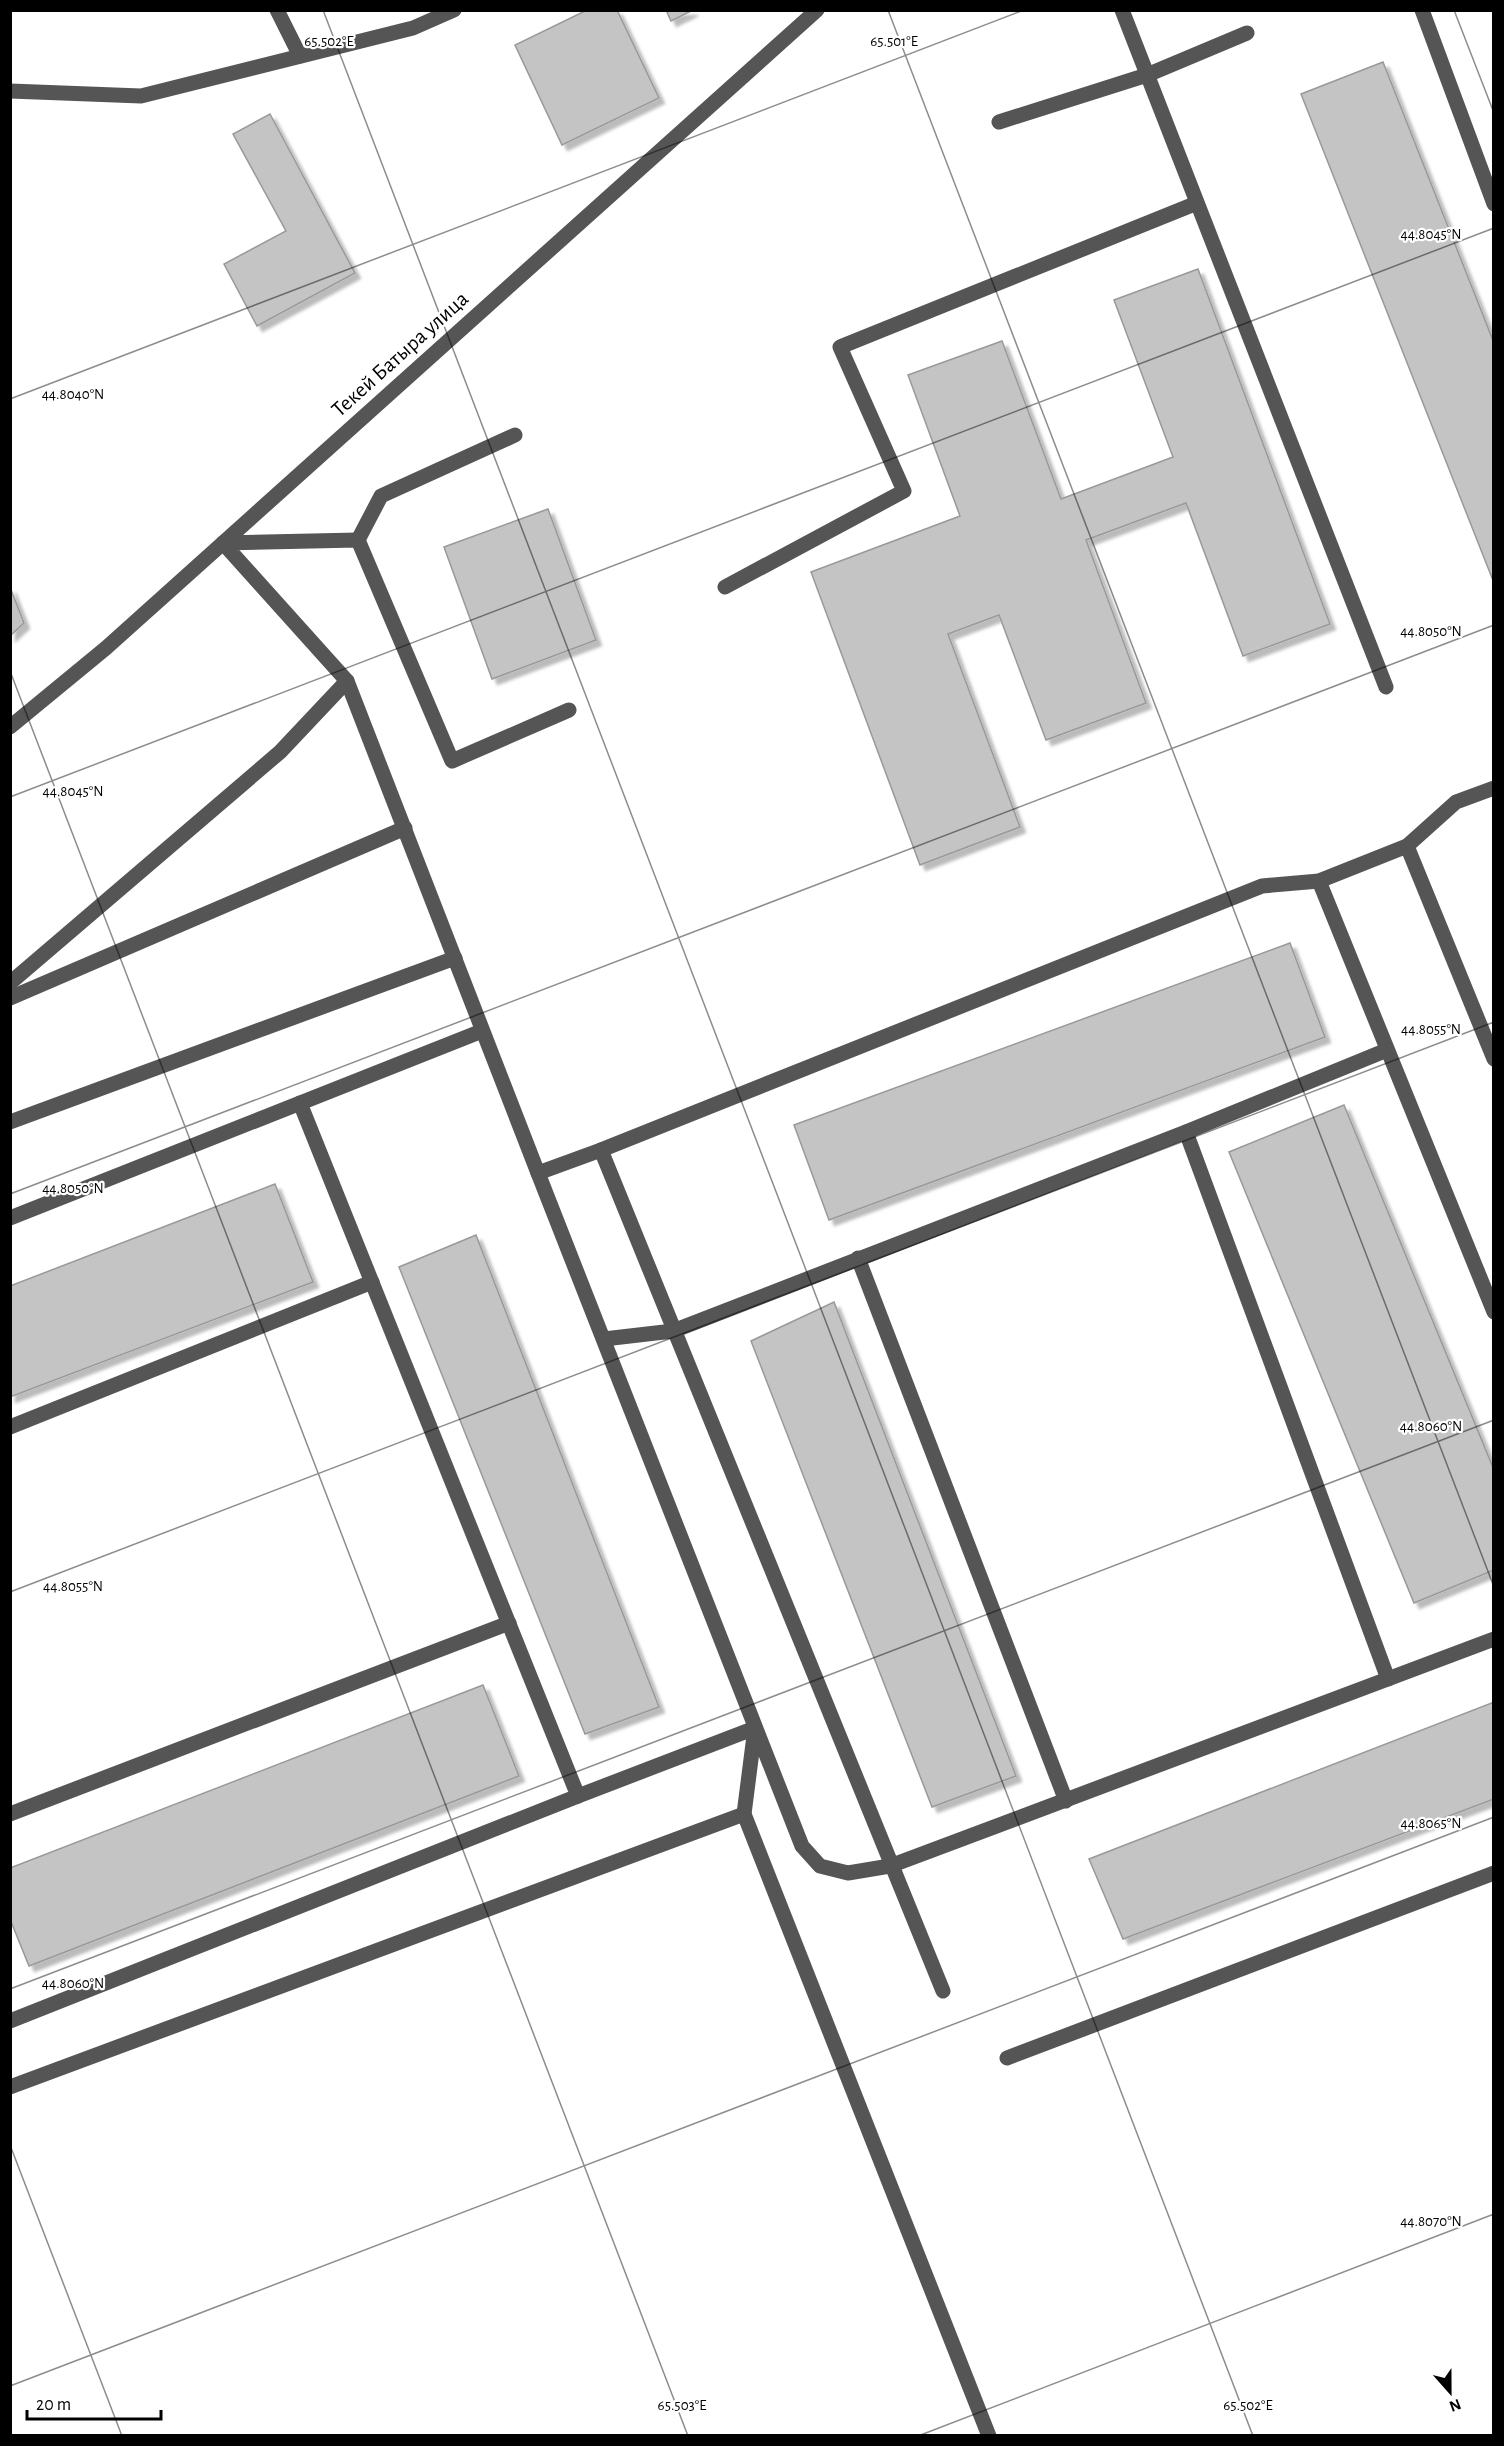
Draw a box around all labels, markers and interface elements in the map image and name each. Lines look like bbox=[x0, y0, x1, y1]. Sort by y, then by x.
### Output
text: 65.502°E bbox=[304, 34, 354, 49]
text: 65.501°E bbox=[870, 34, 918, 49]
text: 44.8045°N bbox=[1400, 227, 1462, 242]
street label: Текей Батыра улица bbox=[328, 287, 472, 421]
text: 44.8040°N bbox=[42, 387, 104, 402]
text: 44.8050°N bbox=[1400, 624, 1462, 639]
text: 44.8045°N bbox=[42, 784, 104, 799]
text: 44.8055°N bbox=[1401, 1022, 1461, 1037]
text: 44.8050°N bbox=[42, 1181, 104, 1196]
text: 44.8060°N bbox=[1400, 1419, 1462, 1434]
text: 44.8055°N bbox=[43, 1579, 103, 1594]
text: 44.8065°N bbox=[1401, 1816, 1461, 1831]
text: 44.8060°N bbox=[42, 1976, 104, 1991]
text: 44.8070°N bbox=[1400, 2214, 1462, 2229]
north arrow bbox=[1420, 2362, 1480, 2422]
scale bar bbox=[27, 2383, 160, 2421]
text: 20 m bbox=[36, 2396, 71, 2414]
text: N bbox=[1447, 2396, 1463, 2415]
text: 65.503°E bbox=[658, 2398, 706, 2413]
text: 65.502°E bbox=[1223, 2398, 1273, 2413]

